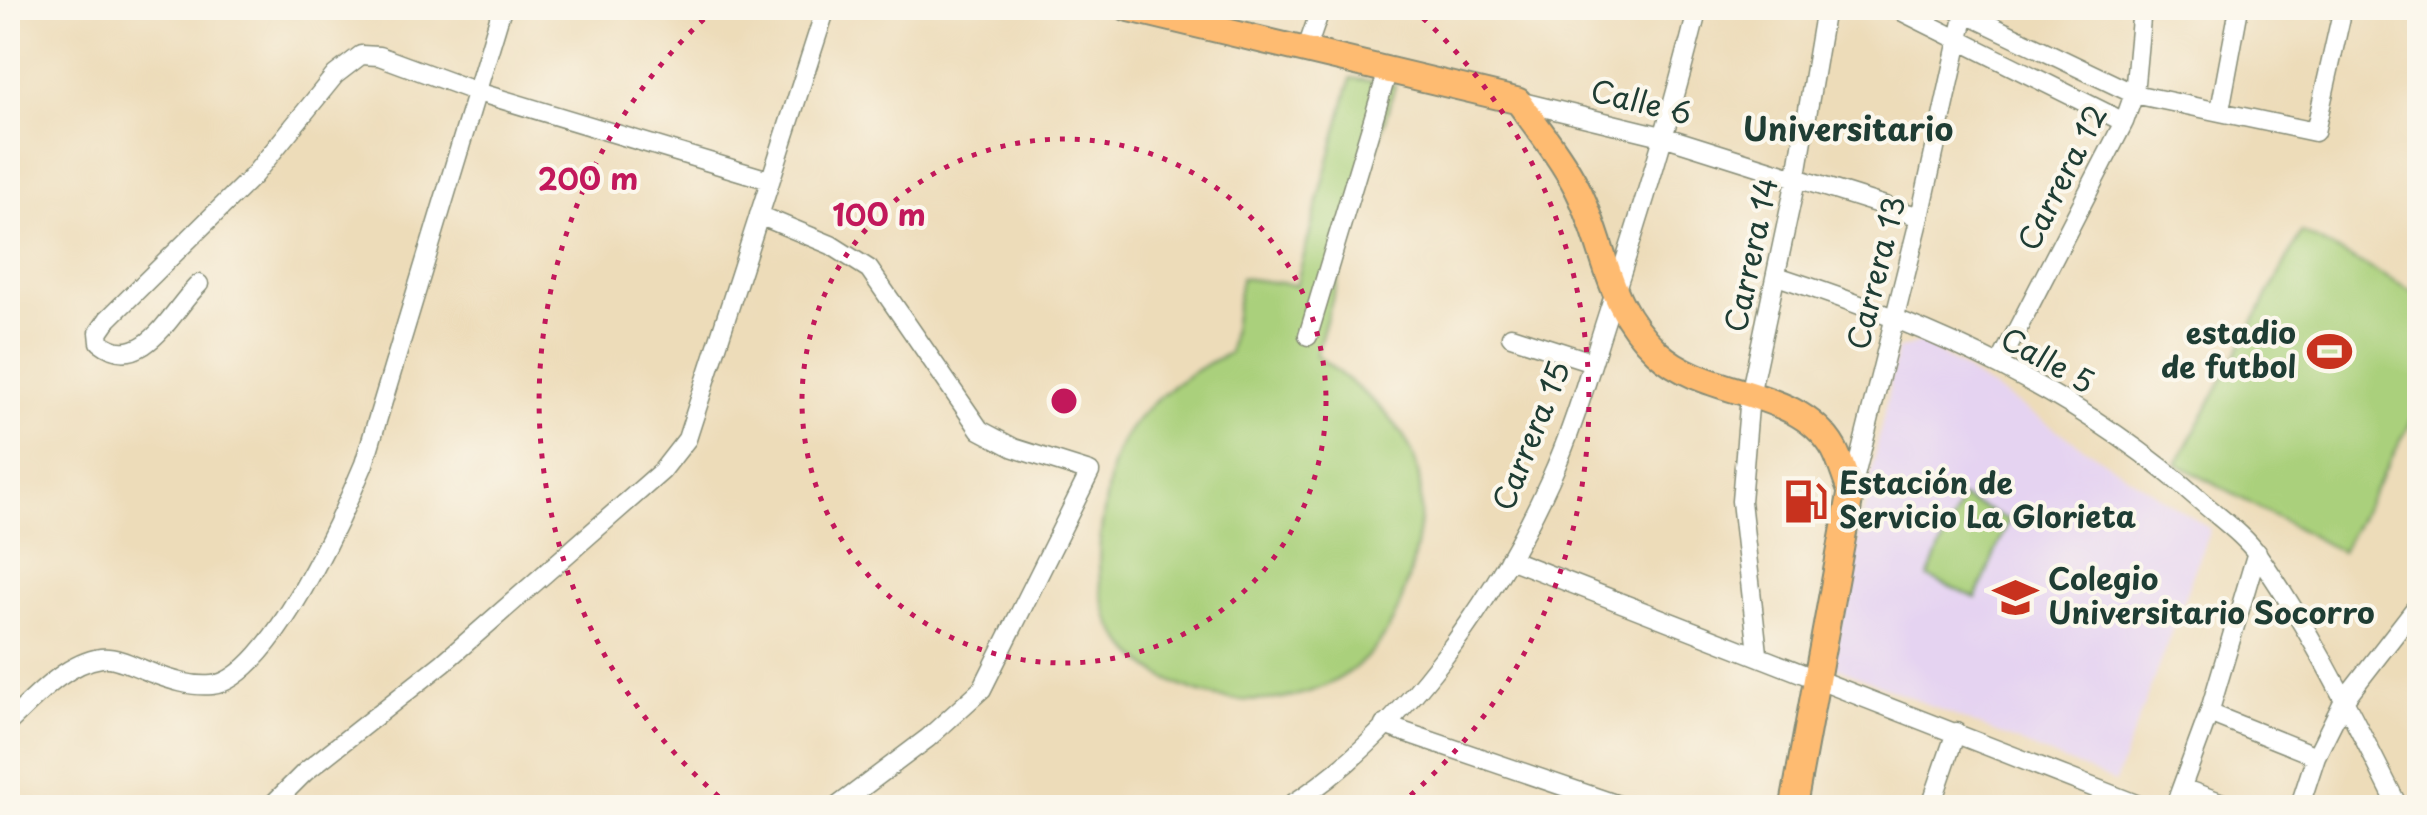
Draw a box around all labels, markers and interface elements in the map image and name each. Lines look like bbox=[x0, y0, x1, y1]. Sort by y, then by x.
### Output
street label: Calle 6 bbox=[1586, 66, 1697, 135]
street label: Carrera 12 bbox=[2005, 96, 2117, 258]
district label: Universitario bbox=[1743, 104, 1953, 152]
text: 200 m bbox=[538, 155, 638, 200]
street label: Carrera 14 bbox=[1711, 173, 1788, 336]
text: 100 m bbox=[832, 191, 926, 236]
street label: Carrera 13 bbox=[1834, 191, 1915, 354]
place label: estadio de futbol bbox=[2161, 309, 2296, 388]
street label: Calle 5 bbox=[1993, 315, 2103, 403]
sports icon: estadio de futbol bbox=[2305, 327, 2353, 375]
street label: Carrera 15 bbox=[1479, 353, 1580, 517]
centre of rings bbox=[1046, 383, 1082, 419]
place label: Estación de Servicio La Glorieta bbox=[1839, 459, 2137, 538]
fuel station icon: Estación de Servicio La Glorieta bbox=[1782, 477, 1830, 525]
place label: Colegio Universitario Socorro bbox=[2048, 555, 2375, 634]
school or university icon: Colegio Universitario Socorro bbox=[1991, 573, 2039, 621]

